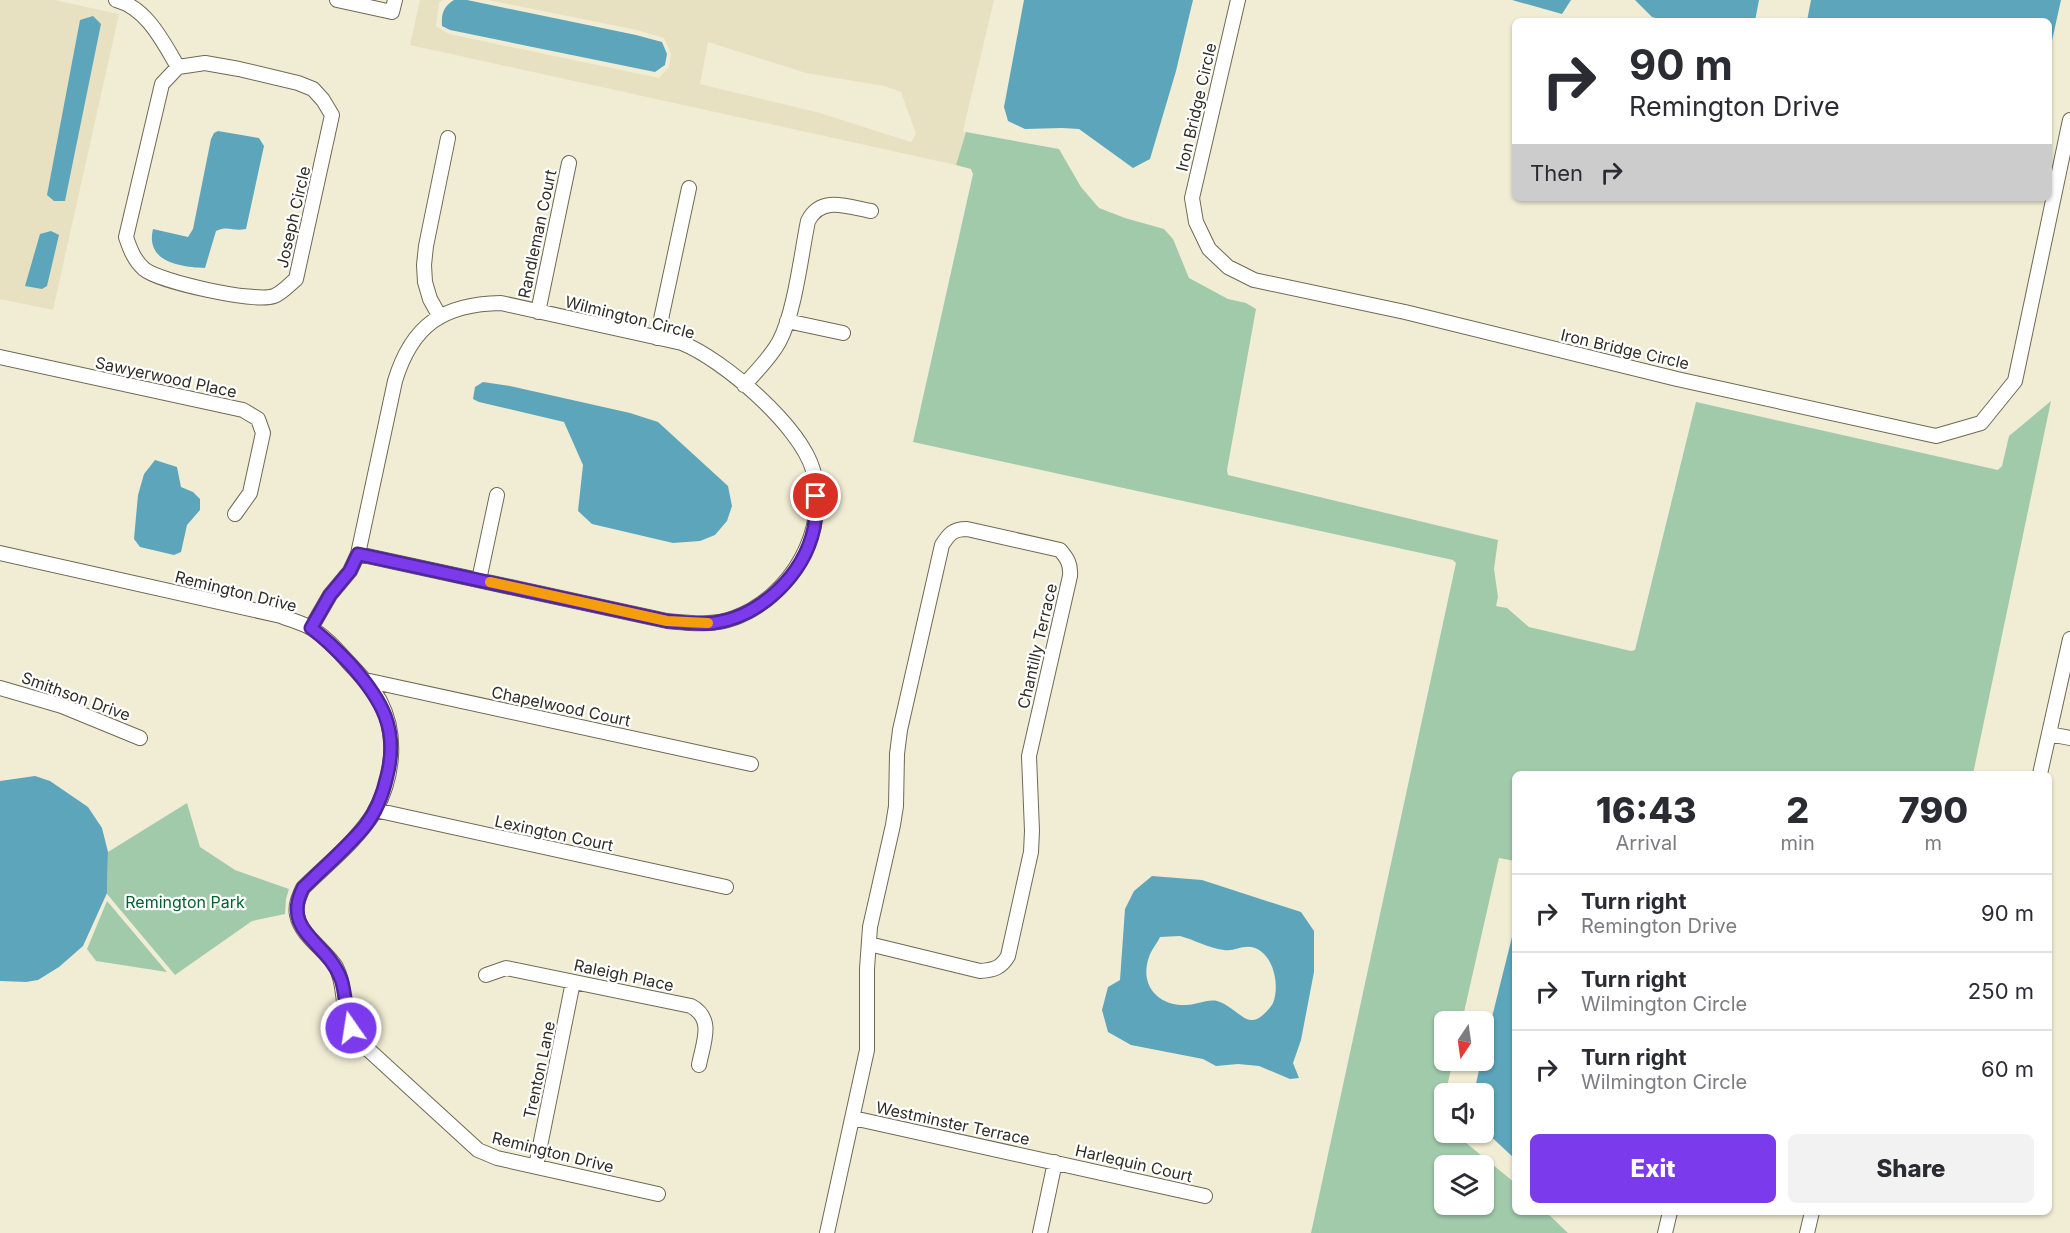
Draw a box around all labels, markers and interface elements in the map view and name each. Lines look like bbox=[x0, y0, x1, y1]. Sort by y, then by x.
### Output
text: 90 m bbox=[1629, 39, 1733, 90]
street label: Iron Bridge Circle bbox=[1171, 41, 1221, 173]
icon: right bbox=[1530, 42, 1608, 120]
text: Remington Drive bbox=[1629, 90, 1840, 123]
icon: right bbox=[1595, 156, 1628, 189]
text: Then bbox=[1530, 160, 1583, 186]
street label: Joseph Circle bbox=[272, 164, 314, 270]
street label: Randleman Court bbox=[514, 168, 560, 300]
street label: Wilmington Circle bbox=[563, 291, 697, 343]
street label: Iron Bridge Circle bbox=[1559, 324, 1691, 374]
street label: Sawyerwood Place bbox=[93, 352, 239, 402]
pin bbox=[790, 470, 841, 521]
icon: arrive bbox=[799, 479, 832, 512]
street label: Remington Drive bbox=[173, 566, 299, 616]
street label: Chantilly Terrace bbox=[1013, 581, 1061, 711]
street label: Smithson Drive bbox=[19, 667, 133, 725]
street label: Chapelwood Court bbox=[490, 681, 632, 731]
text: 16:43 bbox=[1596, 788, 1697, 832]
text: 2 bbox=[1786, 788, 1809, 832]
text: 790 bbox=[1899, 788, 1968, 832]
street label: Lexington Court bbox=[493, 811, 615, 855]
text: Arrival bbox=[1616, 831, 1677, 855]
text: min bbox=[1781, 831, 1815, 855]
text: m bbox=[1925, 831, 1942, 855]
text: Turn right bbox=[1581, 888, 1687, 914]
park label: Remington Park bbox=[125, 892, 245, 912]
icon: right bbox=[1530, 897, 1563, 930]
text: 90 m bbox=[1981, 900, 2034, 926]
text: Remington Drive bbox=[1581, 914, 1737, 938]
street label: Raleigh Place bbox=[572, 955, 676, 995]
text: Turn right bbox=[1581, 966, 1687, 992]
icon: right bbox=[1530, 975, 1563, 1008]
text: 250 m bbox=[1968, 978, 2034, 1004]
text: Wilmington Circle bbox=[1581, 992, 1747, 1016]
position arrow bbox=[319, 996, 383, 1060]
north arrow bbox=[1434, 1011, 1494, 1071]
map controls bbox=[1434, 1011, 1494, 1215]
street label: Trenton Lane bbox=[519, 1019, 559, 1121]
text: Turn right bbox=[1581, 1044, 1687, 1070]
icon: right bbox=[1530, 1053, 1563, 1086]
text: 60 m bbox=[1981, 1056, 2034, 1082]
text: Wilmington Circle bbox=[1581, 1070, 1747, 1094]
button: sound bbox=[1434, 1083, 1494, 1143]
street label: Westminster Terrace bbox=[874, 1097, 1032, 1149]
street label: Remington Drive bbox=[490, 1127, 616, 1177]
button: Exit bbox=[1530, 1134, 1776, 1203]
button: Share bbox=[1788, 1134, 2034, 1203]
street label: Harlequin Court bbox=[1073, 1140, 1195, 1186]
button: layers bbox=[1434, 1155, 1494, 1215]

